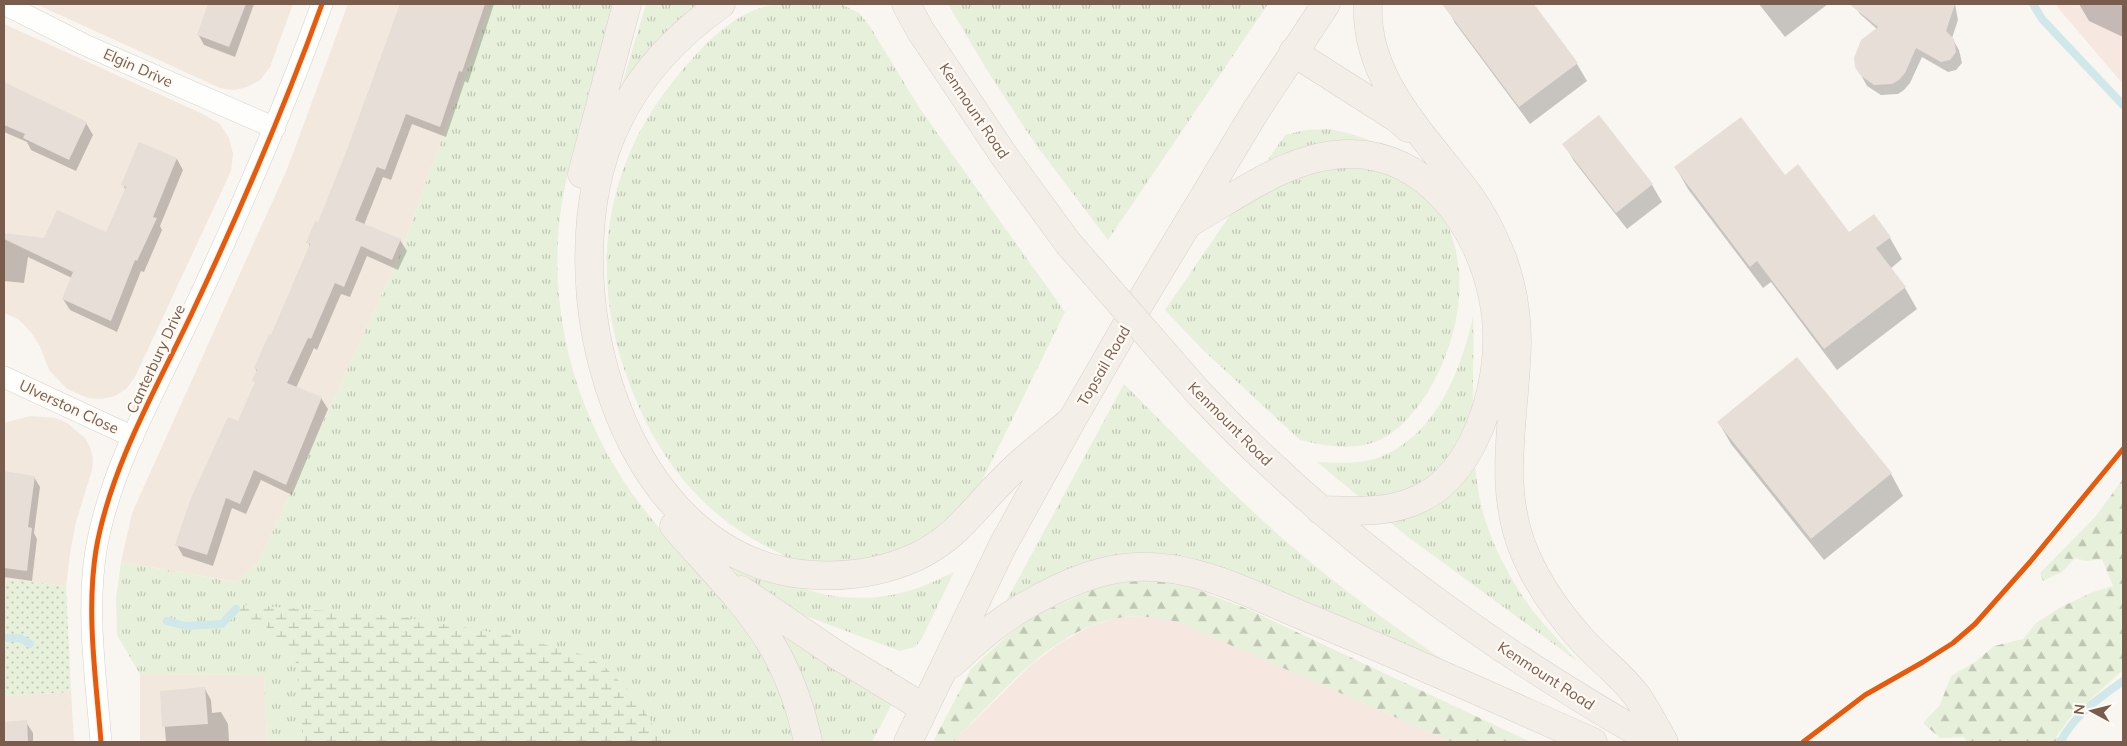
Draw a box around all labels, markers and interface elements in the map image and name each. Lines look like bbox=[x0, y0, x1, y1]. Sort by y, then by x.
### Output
street label: Elgin Drive bbox=[101, 44, 176, 91]
street label: Kenmount Road bbox=[935, 59, 1013, 162]
street label: Canterbury Drive bbox=[122, 301, 189, 416]
street label: Topsail Road bbox=[1073, 322, 1134, 409]
street label: Ulverston Close bbox=[16, 375, 122, 438]
street label: Kenmount Road bbox=[1184, 378, 1276, 470]
street label: Kenmount Road bbox=[1494, 637, 1598, 714]
north arrow bbox=[2067, 686, 2117, 736]
text: N bbox=[2070, 703, 2089, 716]

